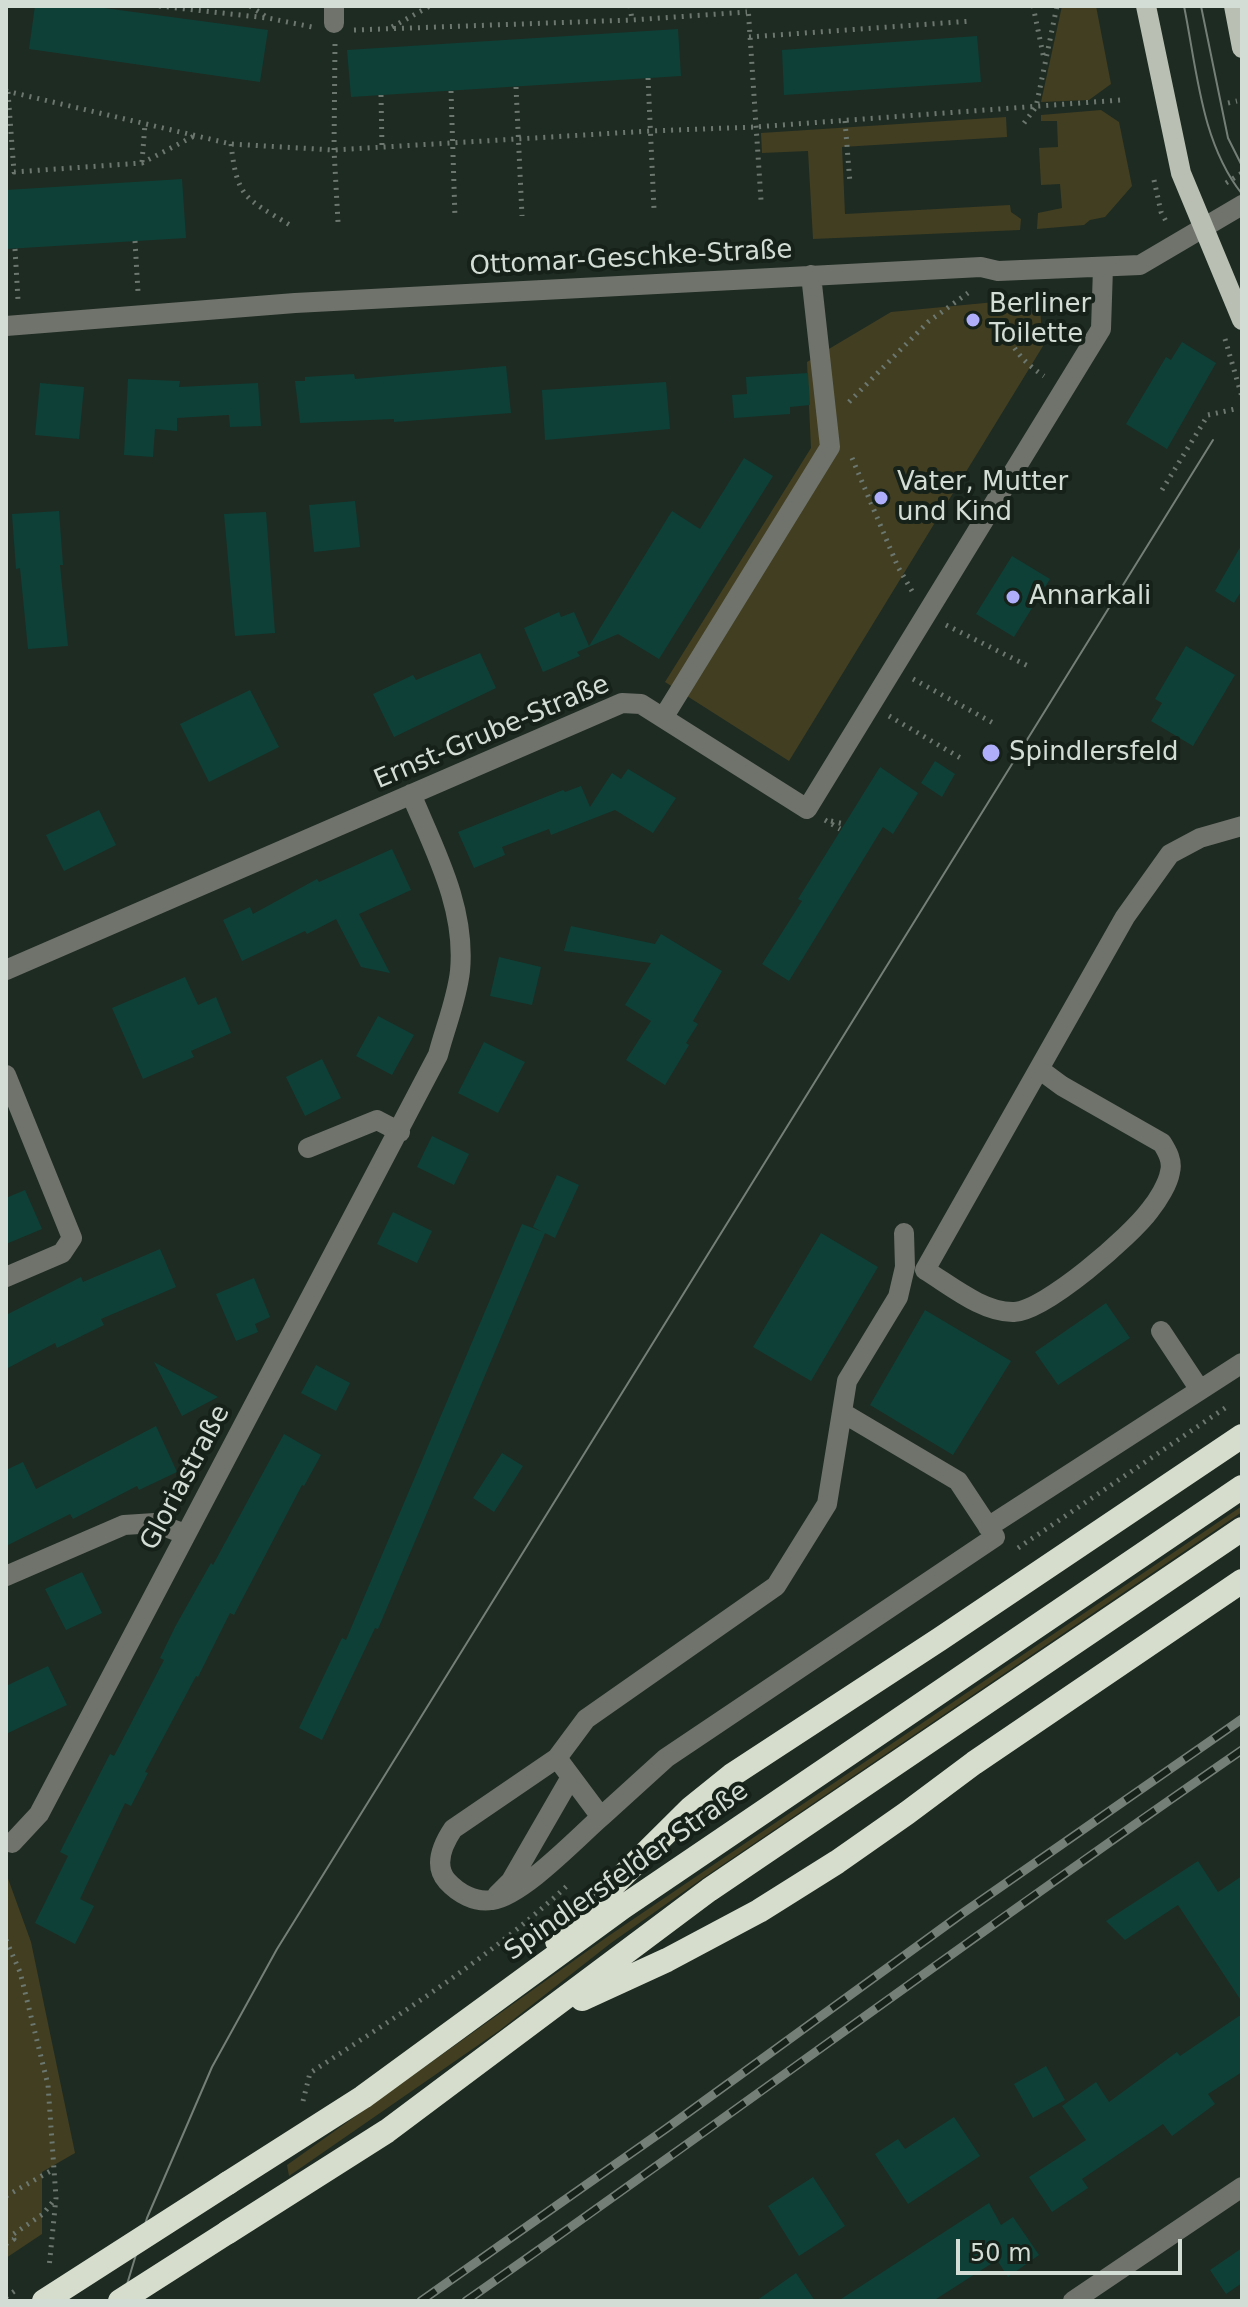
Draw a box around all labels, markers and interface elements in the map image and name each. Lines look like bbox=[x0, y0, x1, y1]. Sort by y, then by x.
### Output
street label: Ottomar-Geschke-Straße bbox=[469, 235, 793, 283]
place label: Berliner Toilette bbox=[989, 289, 1091, 350]
marker: Berliner Toilette bbox=[964, 311, 982, 329]
place label: Vater, Mutter und Kind bbox=[897, 467, 1068, 528]
marker: Vater, Mutter und Kind bbox=[872, 489, 890, 507]
place label: Annarkali bbox=[1029, 581, 1151, 613]
marker: Annarkali bbox=[1004, 588, 1022, 606]
street label: Ernst-Grube-Straße bbox=[370, 669, 614, 797]
place label: Spindlersfeld bbox=[1009, 737, 1179, 769]
marker: Spindlersfeld bbox=[980, 742, 1002, 764]
street label: Gloriastraße bbox=[135, 1400, 237, 1556]
street label: Spindlersfelder Straße bbox=[499, 1776, 755, 1968]
scale bar bbox=[960, 2223, 1186, 2273]
text: 50 m bbox=[970, 2239, 1032, 2267]

